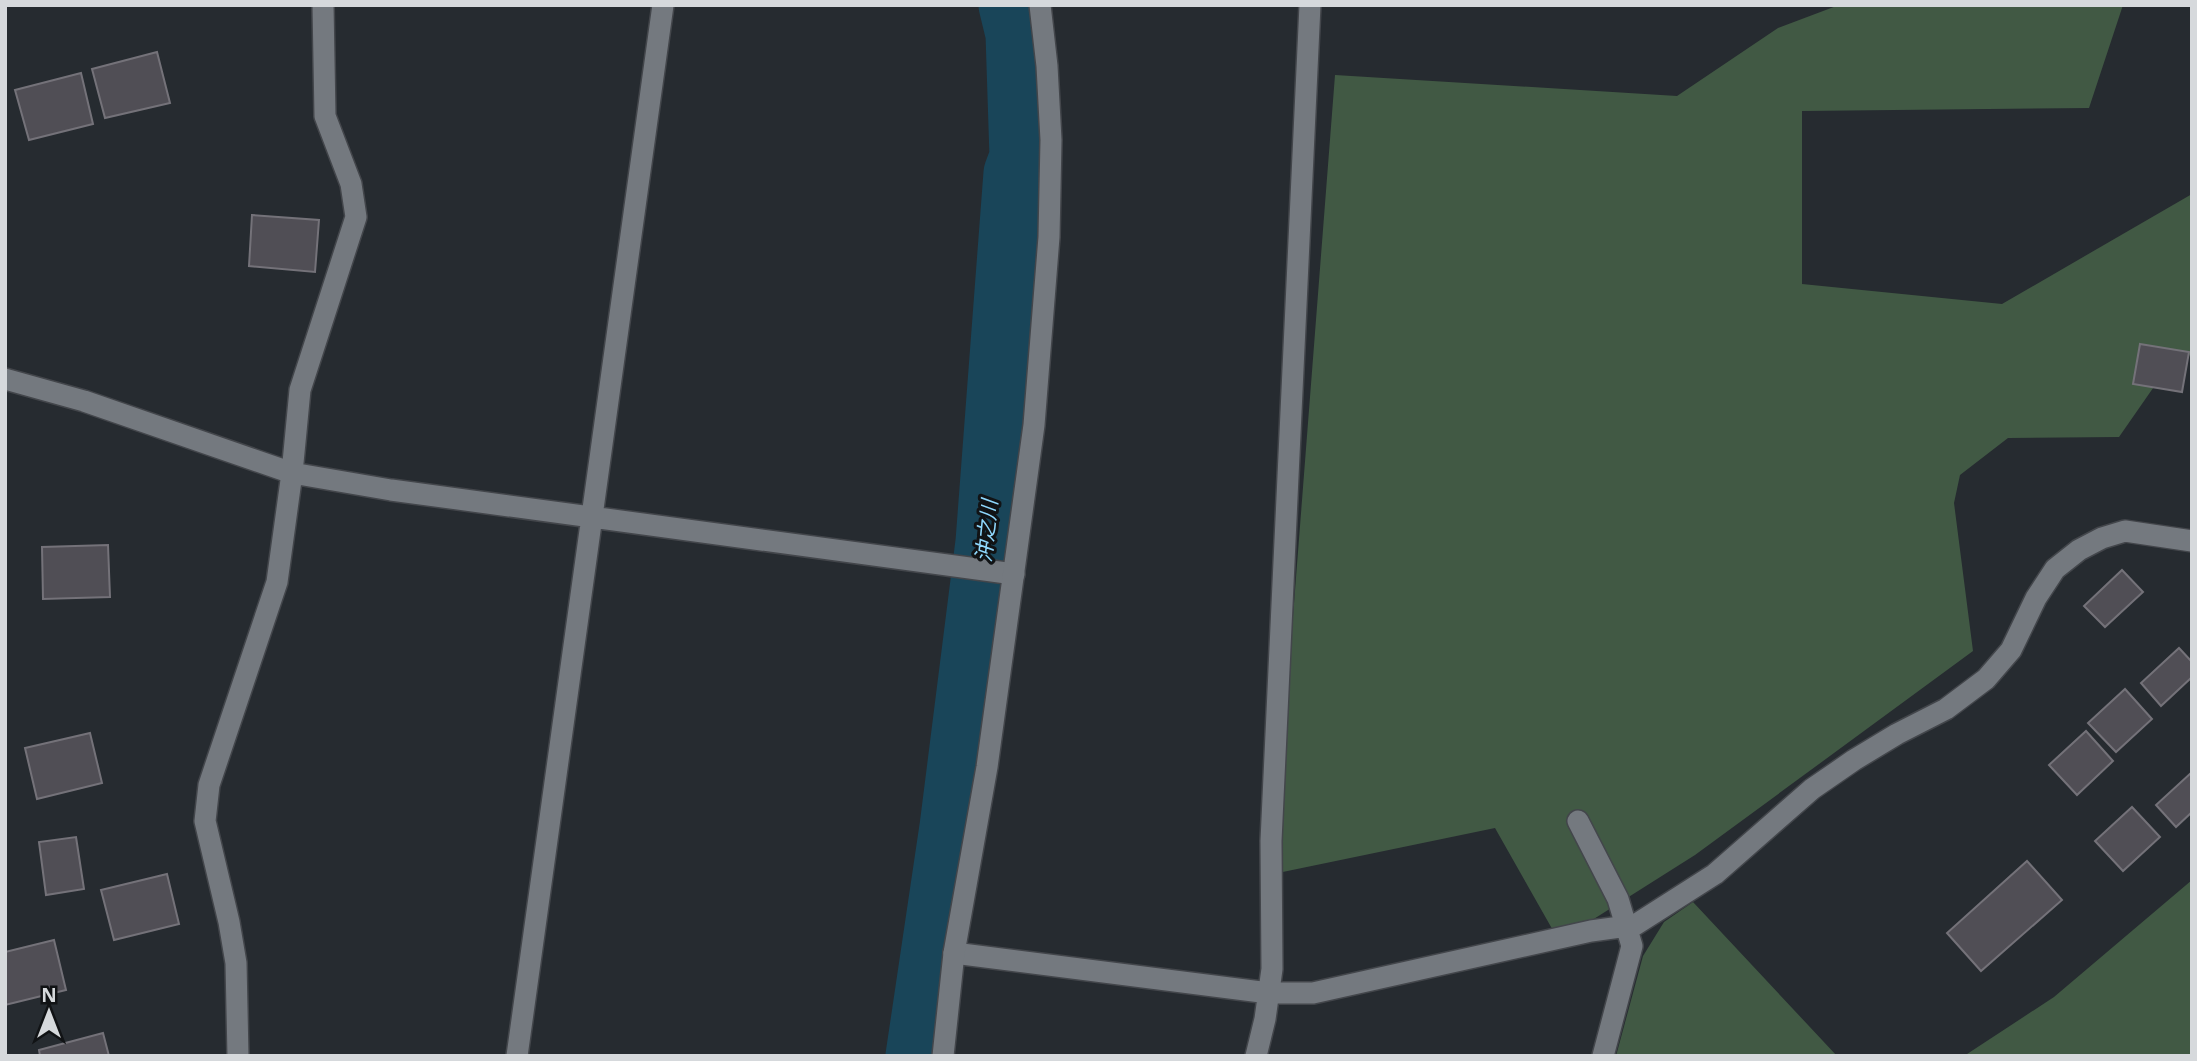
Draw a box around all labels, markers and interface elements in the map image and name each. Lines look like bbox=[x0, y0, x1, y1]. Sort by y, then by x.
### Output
water label: 沖之川 bbox=[969, 496, 1003, 564]
north arrow bbox=[14, 977, 84, 1047]
text: N bbox=[41, 982, 57, 1008]

